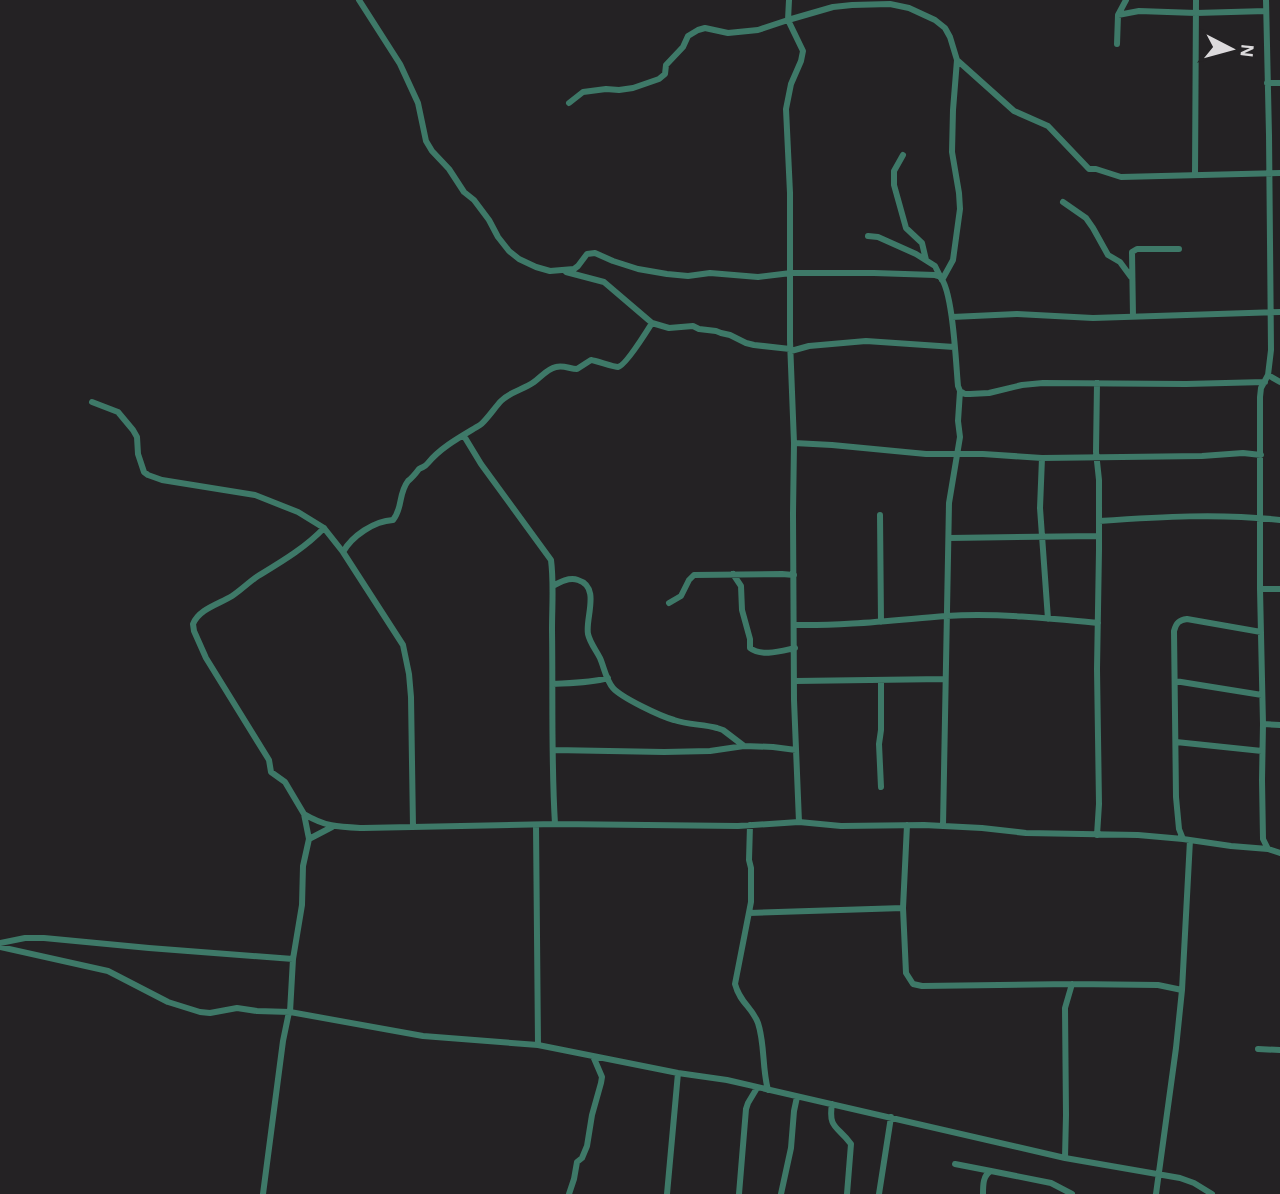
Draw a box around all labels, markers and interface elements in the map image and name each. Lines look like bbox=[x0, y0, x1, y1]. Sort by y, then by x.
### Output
north arrow bbox=[1196, 14, 1266, 84]
text: N bbox=[1236, 43, 1257, 58]

